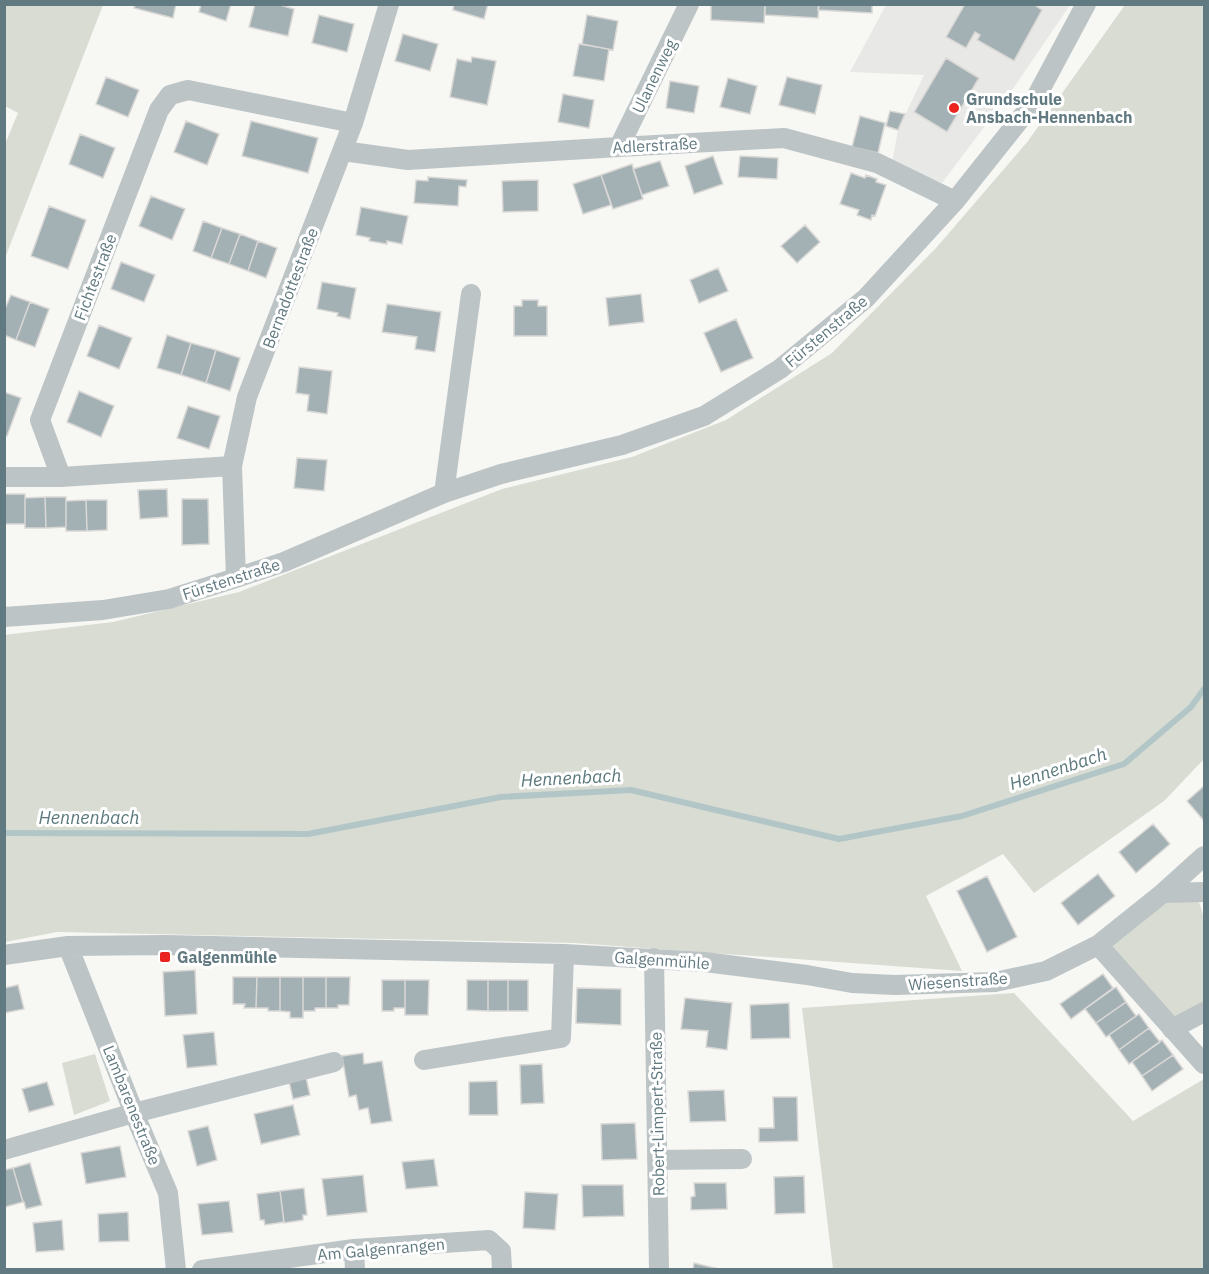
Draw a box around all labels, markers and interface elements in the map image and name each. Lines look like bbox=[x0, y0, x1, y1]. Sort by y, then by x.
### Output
street label: Ulanenweg bbox=[627, 35, 681, 116]
place label: Grundschule Ansbach-Hennenbach bbox=[966, 89, 1132, 127]
marker: Grundschule Ansbach-Hennenbach bbox=[947, 101, 961, 115]
street label: Adlerstraße bbox=[612, 133, 698, 157]
street label: Bernadottestraße bbox=[258, 225, 322, 351]
street label: Fichtestraße bbox=[69, 231, 121, 323]
street label: Fürstenstraße bbox=[781, 291, 871, 371]
street label: Fürstenstraße bbox=[180, 554, 282, 604]
water label: Hennenbach bbox=[1006, 742, 1109, 795]
water label: Hennenbach bbox=[520, 763, 622, 792]
water label: Hennenbach bbox=[39, 806, 139, 829]
place label: Galgenmühle bbox=[177, 947, 277, 967]
street label: Galgenmühle bbox=[614, 947, 711, 973]
marker: Galgenmühle bbox=[158, 950, 172, 964]
street label: Wiesenstraße bbox=[908, 968, 1008, 994]
street label: Robert-Limpert-Straße bbox=[646, 1031, 668, 1196]
street label: Lambarenestraße bbox=[99, 1042, 165, 1168]
street label: Am Galgenrangen bbox=[316, 1233, 446, 1265]

